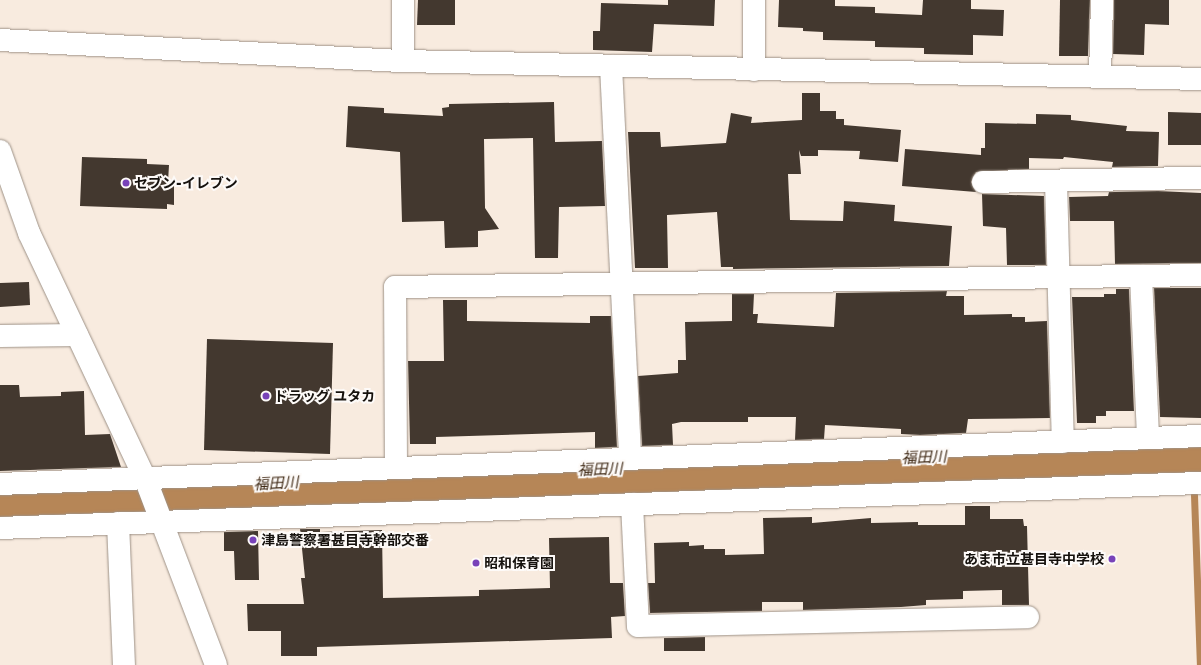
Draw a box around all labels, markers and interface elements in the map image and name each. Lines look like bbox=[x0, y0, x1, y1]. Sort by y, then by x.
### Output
place label: セブン-イレブン bbox=[134, 175, 238, 191]
marker: セブン-イレブン bbox=[121, 178, 131, 188]
place label: ドラッグ ユタカ bbox=[274, 388, 375, 404]
marker: ドラッグ ユタカ bbox=[261, 391, 271, 401]
water label: 福田川 bbox=[901, 447, 947, 467]
water label: 福田川 bbox=[577, 459, 623, 479]
water label: 福田川 bbox=[253, 473, 299, 493]
place label: 津島警察署甚目寺幹部交番 bbox=[261, 532, 429, 548]
marker: 津島警察署甚目寺幹部交番 bbox=[248, 535, 258, 545]
place label: あま市立甚目寺中学校 bbox=[964, 551, 1104, 567]
marker: あま市立甚目寺中学校 bbox=[1107, 554, 1117, 564]
place label: 昭和保育園 bbox=[484, 555, 554, 571]
marker: 昭和保育園 bbox=[471, 558, 481, 568]

